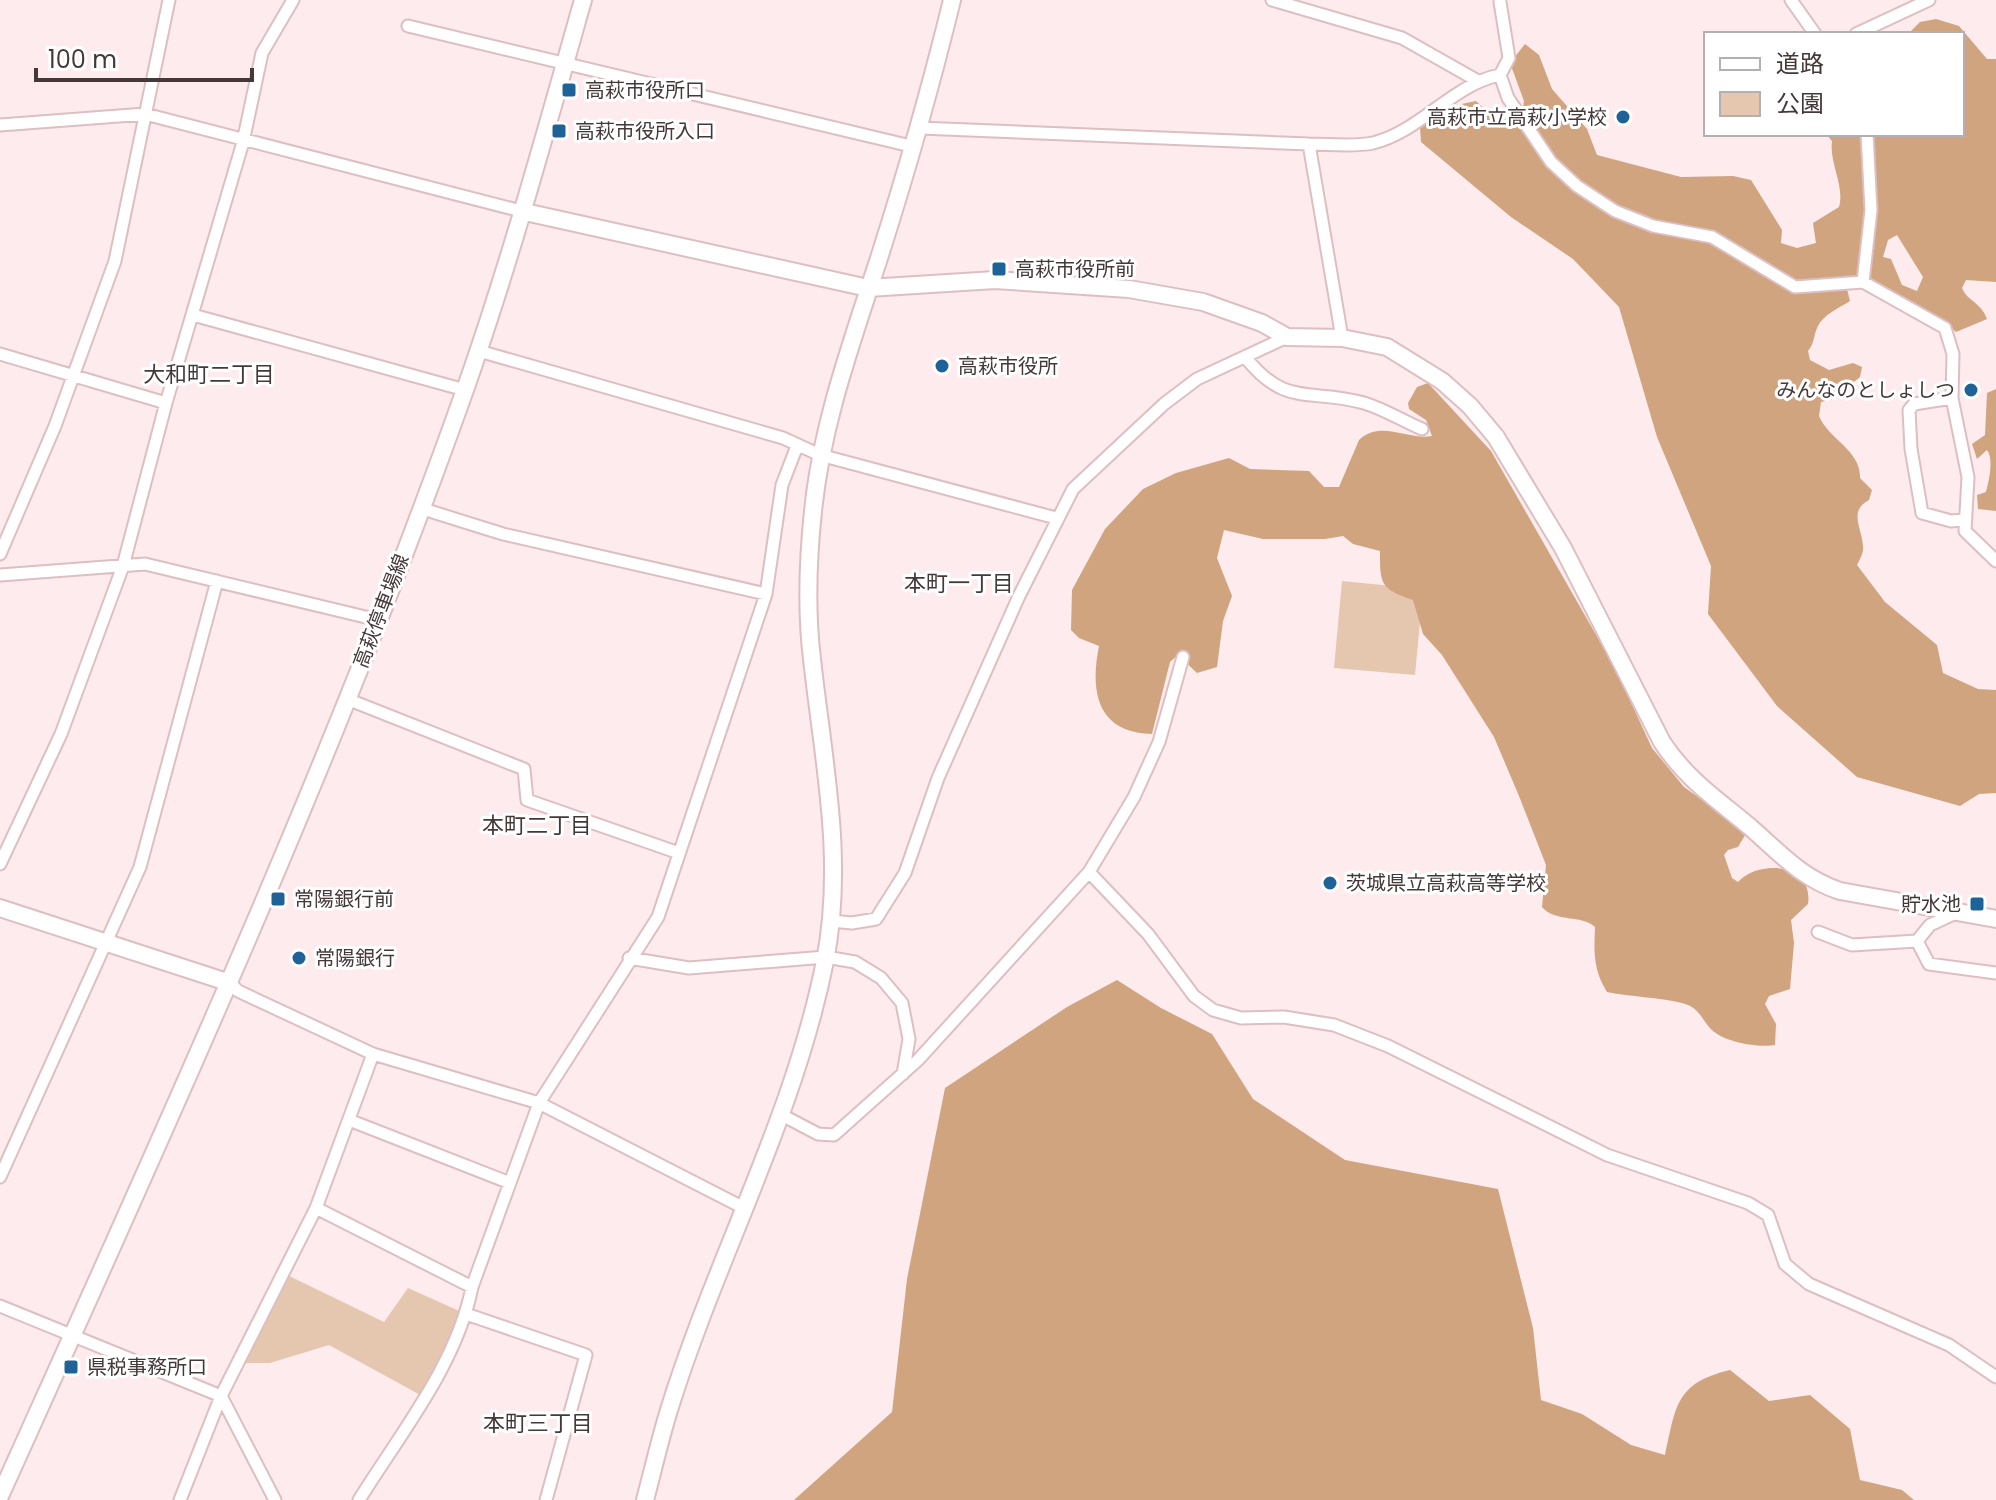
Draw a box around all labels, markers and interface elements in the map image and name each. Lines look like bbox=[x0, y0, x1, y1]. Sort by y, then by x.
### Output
scale bar bbox=[36, 32, 252, 82]
legend bbox=[1704, 32, 1964, 136]
text: 100 m bbox=[48, 43, 117, 76]
text: 道路 bbox=[1776, 47, 1824, 80]
place label: 高萩市役所口 bbox=[585, 76, 705, 104]
marker: 高萩市役所口 bbox=[560, 81, 578, 99]
text: 公園 bbox=[1776, 87, 1824, 120]
place label: 高萩市立高萩小学校 bbox=[1427, 103, 1607, 131]
marker: 高萩市立高萩小学校 bbox=[1614, 108, 1632, 126]
place label: 高萩市役所入口 bbox=[575, 117, 715, 145]
marker: 高萩市役所入口 bbox=[550, 122, 568, 140]
place label: 高萩市役所前 bbox=[1015, 255, 1135, 283]
marker: 高萩市役所前 bbox=[990, 260, 1008, 278]
place label: 高萩市役所 bbox=[958, 352, 1058, 380]
marker: 高萩市役所 bbox=[933, 357, 951, 375]
district label: 大和町二丁目 bbox=[143, 359, 275, 390]
place label: みんなのとしょしつ bbox=[1776, 376, 1955, 404]
marker: みんなのとしょしつ bbox=[1962, 381, 1980, 399]
street label: 高萩停車場線 bbox=[346, 550, 416, 672]
district label: 本町一丁目 bbox=[904, 568, 1014, 599]
district label: 本町二丁目 bbox=[482, 810, 592, 841]
place label: 茨城県立高萩高等学校 bbox=[1346, 869, 1546, 897]
marker: 茨城県立高萩高等学校 bbox=[1321, 874, 1339, 892]
place label: 常陽銀行前 bbox=[294, 885, 394, 913]
marker: 常陽銀行前 bbox=[269, 890, 287, 908]
place label: 貯水池 bbox=[1901, 890, 1961, 918]
marker: 貯水池 bbox=[1968, 895, 1986, 913]
place label: 常陽銀行 bbox=[315, 944, 395, 972]
marker: 常陽銀行 bbox=[290, 949, 308, 967]
place label: 県税事務所口 bbox=[87, 1353, 207, 1381]
marker: 県税事務所口 bbox=[62, 1358, 80, 1376]
district label: 本町三丁目 bbox=[483, 1408, 593, 1439]

